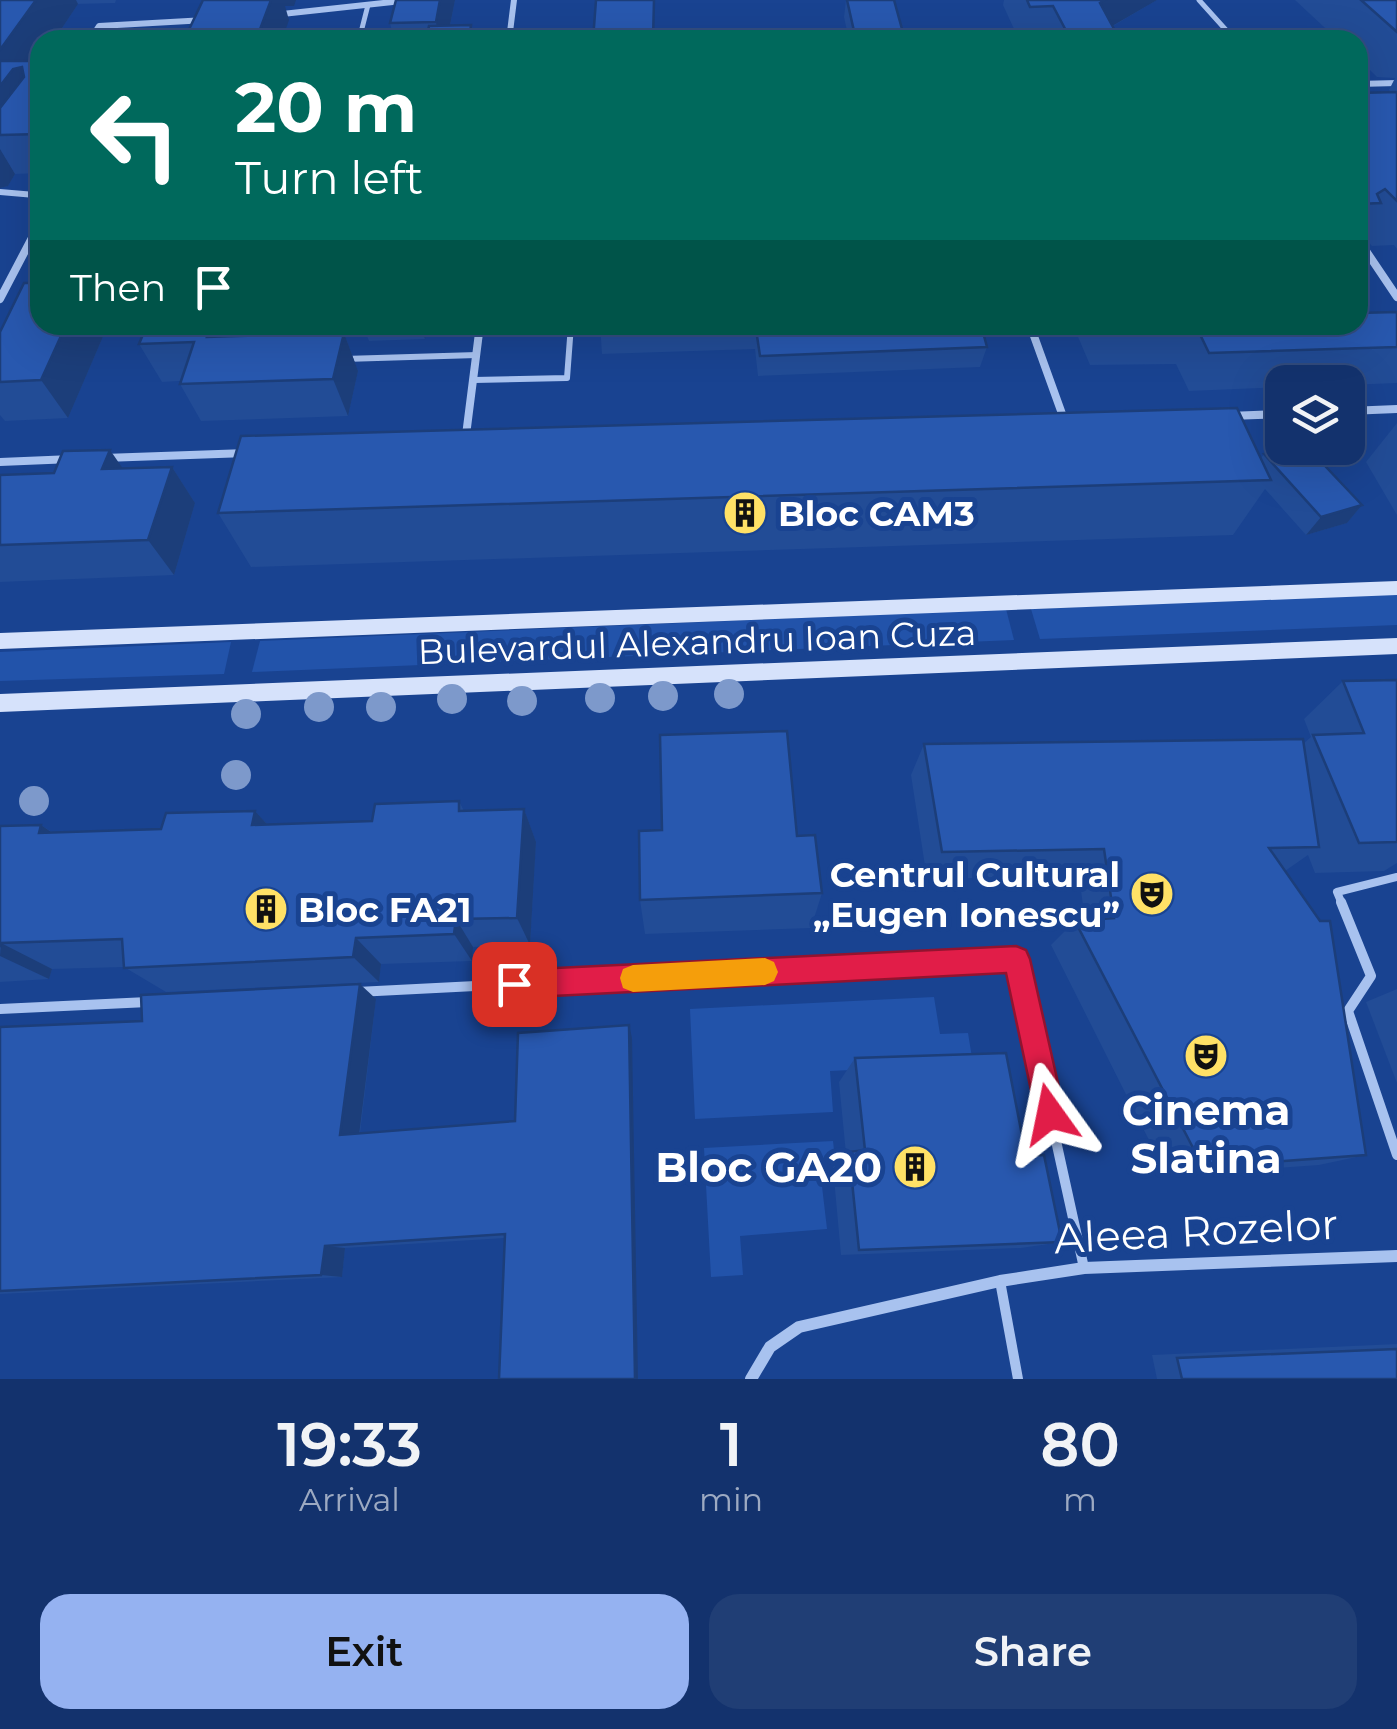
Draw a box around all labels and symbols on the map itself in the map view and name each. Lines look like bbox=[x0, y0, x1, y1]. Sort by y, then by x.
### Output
building icon: Bloc CAM3 bbox=[722, 490, 768, 536]
place label: Bloc CAM3 bbox=[778, 492, 975, 535]
street label: Bulevardul Alexandru Ioan Cuza bbox=[417, 611, 977, 673]
place label: Centrul Cultural „Eugen Ionescu” bbox=[813, 853, 1120, 936]
theatre icon: Centrul Cultural „Eugen Ionescu” bbox=[1129, 871, 1175, 917]
building icon: Bloc FA21 bbox=[243, 886, 289, 932]
place label: Bloc FA21 bbox=[298, 888, 471, 931]
pin bbox=[472, 942, 557, 1027]
theatre icon: Cinema Slatina bbox=[1183, 1033, 1229, 1079]
position arrow bbox=[998, 1062, 1102, 1166]
place label: Cinema Slatina bbox=[1122, 1084, 1290, 1184]
place label: Bloc GA20 bbox=[655, 1141, 882, 1193]
building icon: Bloc GA20 bbox=[892, 1144, 938, 1190]
street label: Aleea Rozelor bbox=[1053, 1198, 1339, 1264]

